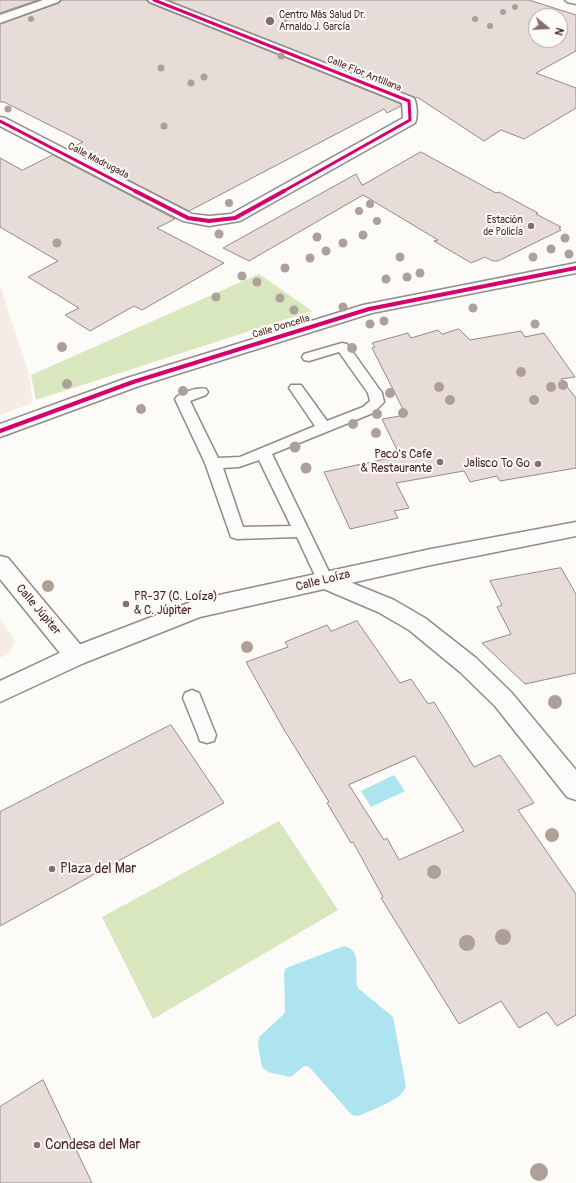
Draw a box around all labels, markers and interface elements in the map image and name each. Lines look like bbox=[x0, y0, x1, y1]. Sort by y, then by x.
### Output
north arrow bbox=[528, 8, 568, 48]
place label: Centro Más Salud Dr. Arnaldo J. García bbox=[279, 9, 365, 32]
marker: Centro Más Salud Dr. Arnaldo J. García bbox=[264, 15, 276, 27]
text: N bbox=[552, 26, 566, 37]
street label: Calle Flor Antillana bbox=[325, 54, 403, 94]
street label: Calle Madrugada bbox=[65, 140, 131, 182]
place label: Estación de Policía bbox=[483, 214, 523, 238]
marker: Estación de Policía bbox=[526, 221, 536, 231]
street label: Calle Doncella bbox=[251, 313, 311, 341]
place label: Paco's Cafe & Restaurante bbox=[361, 448, 432, 476]
marker: Paco's Cafe & Restaurante bbox=[435, 457, 445, 467]
place label: Jalisco To Go bbox=[464, 457, 530, 471]
marker: Jalisco To Go bbox=[533, 459, 543, 469]
street label: Calle Loíza bbox=[294, 567, 352, 595]
street label: Calle Júpiter bbox=[13, 582, 63, 638]
place label: PR-37 (C. Loíza) & C. Júpiter bbox=[134, 590, 217, 618]
marker: PR-37 (C. Loíza) & C. Júpiter bbox=[121, 599, 131, 609]
place label: Plaza del Mar bbox=[60, 861, 136, 877]
marker: Plaza del Mar bbox=[47, 864, 57, 874]
place label: Condesa del Mar bbox=[45, 1137, 141, 1153]
marker: Condesa del Mar bbox=[32, 1140, 42, 1150]

